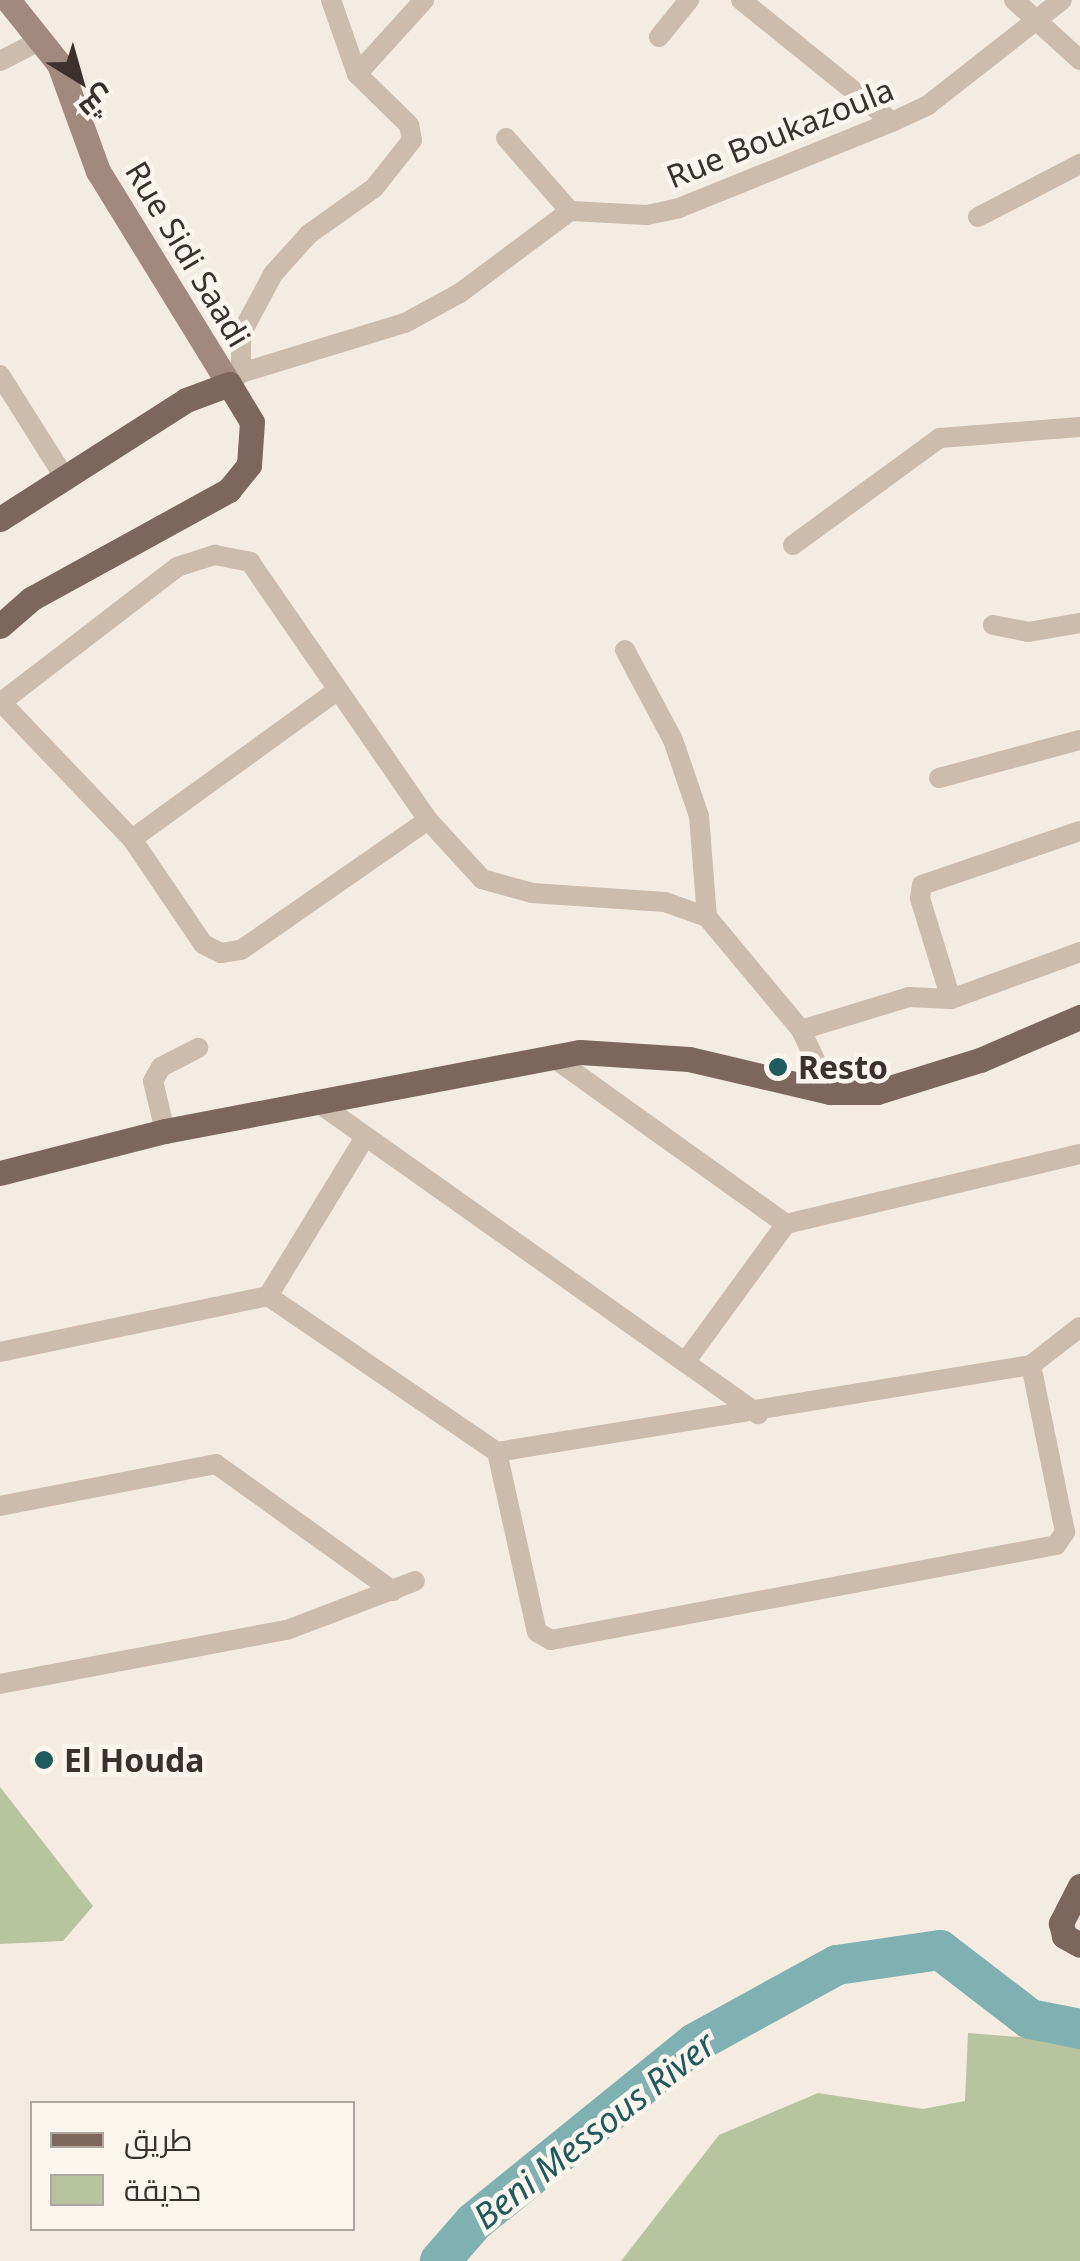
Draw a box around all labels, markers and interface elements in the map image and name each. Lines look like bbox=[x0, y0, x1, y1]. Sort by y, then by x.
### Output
north arrow bbox=[30, 30, 130, 130]
street label: Rue Boukazoula bbox=[661, 70, 899, 196]
text: ش bbox=[72, 78, 124, 130]
street label: Rue Sidi Saadi bbox=[118, 154, 258, 354]
place label: Resto bbox=[798, 1048, 888, 1086]
marker: Resto bbox=[767, 1056, 789, 1078]
place label: El Houda bbox=[64, 1741, 204, 1779]
marker: El Houda bbox=[33, 1749, 55, 1771]
water label: Beni Messous River bbox=[465, 2023, 723, 2237]
legend bbox=[30, 2101, 355, 2231]
text: طريق bbox=[124, 2119, 193, 2160]
text: حديقة bbox=[124, 2169, 201, 2210]

